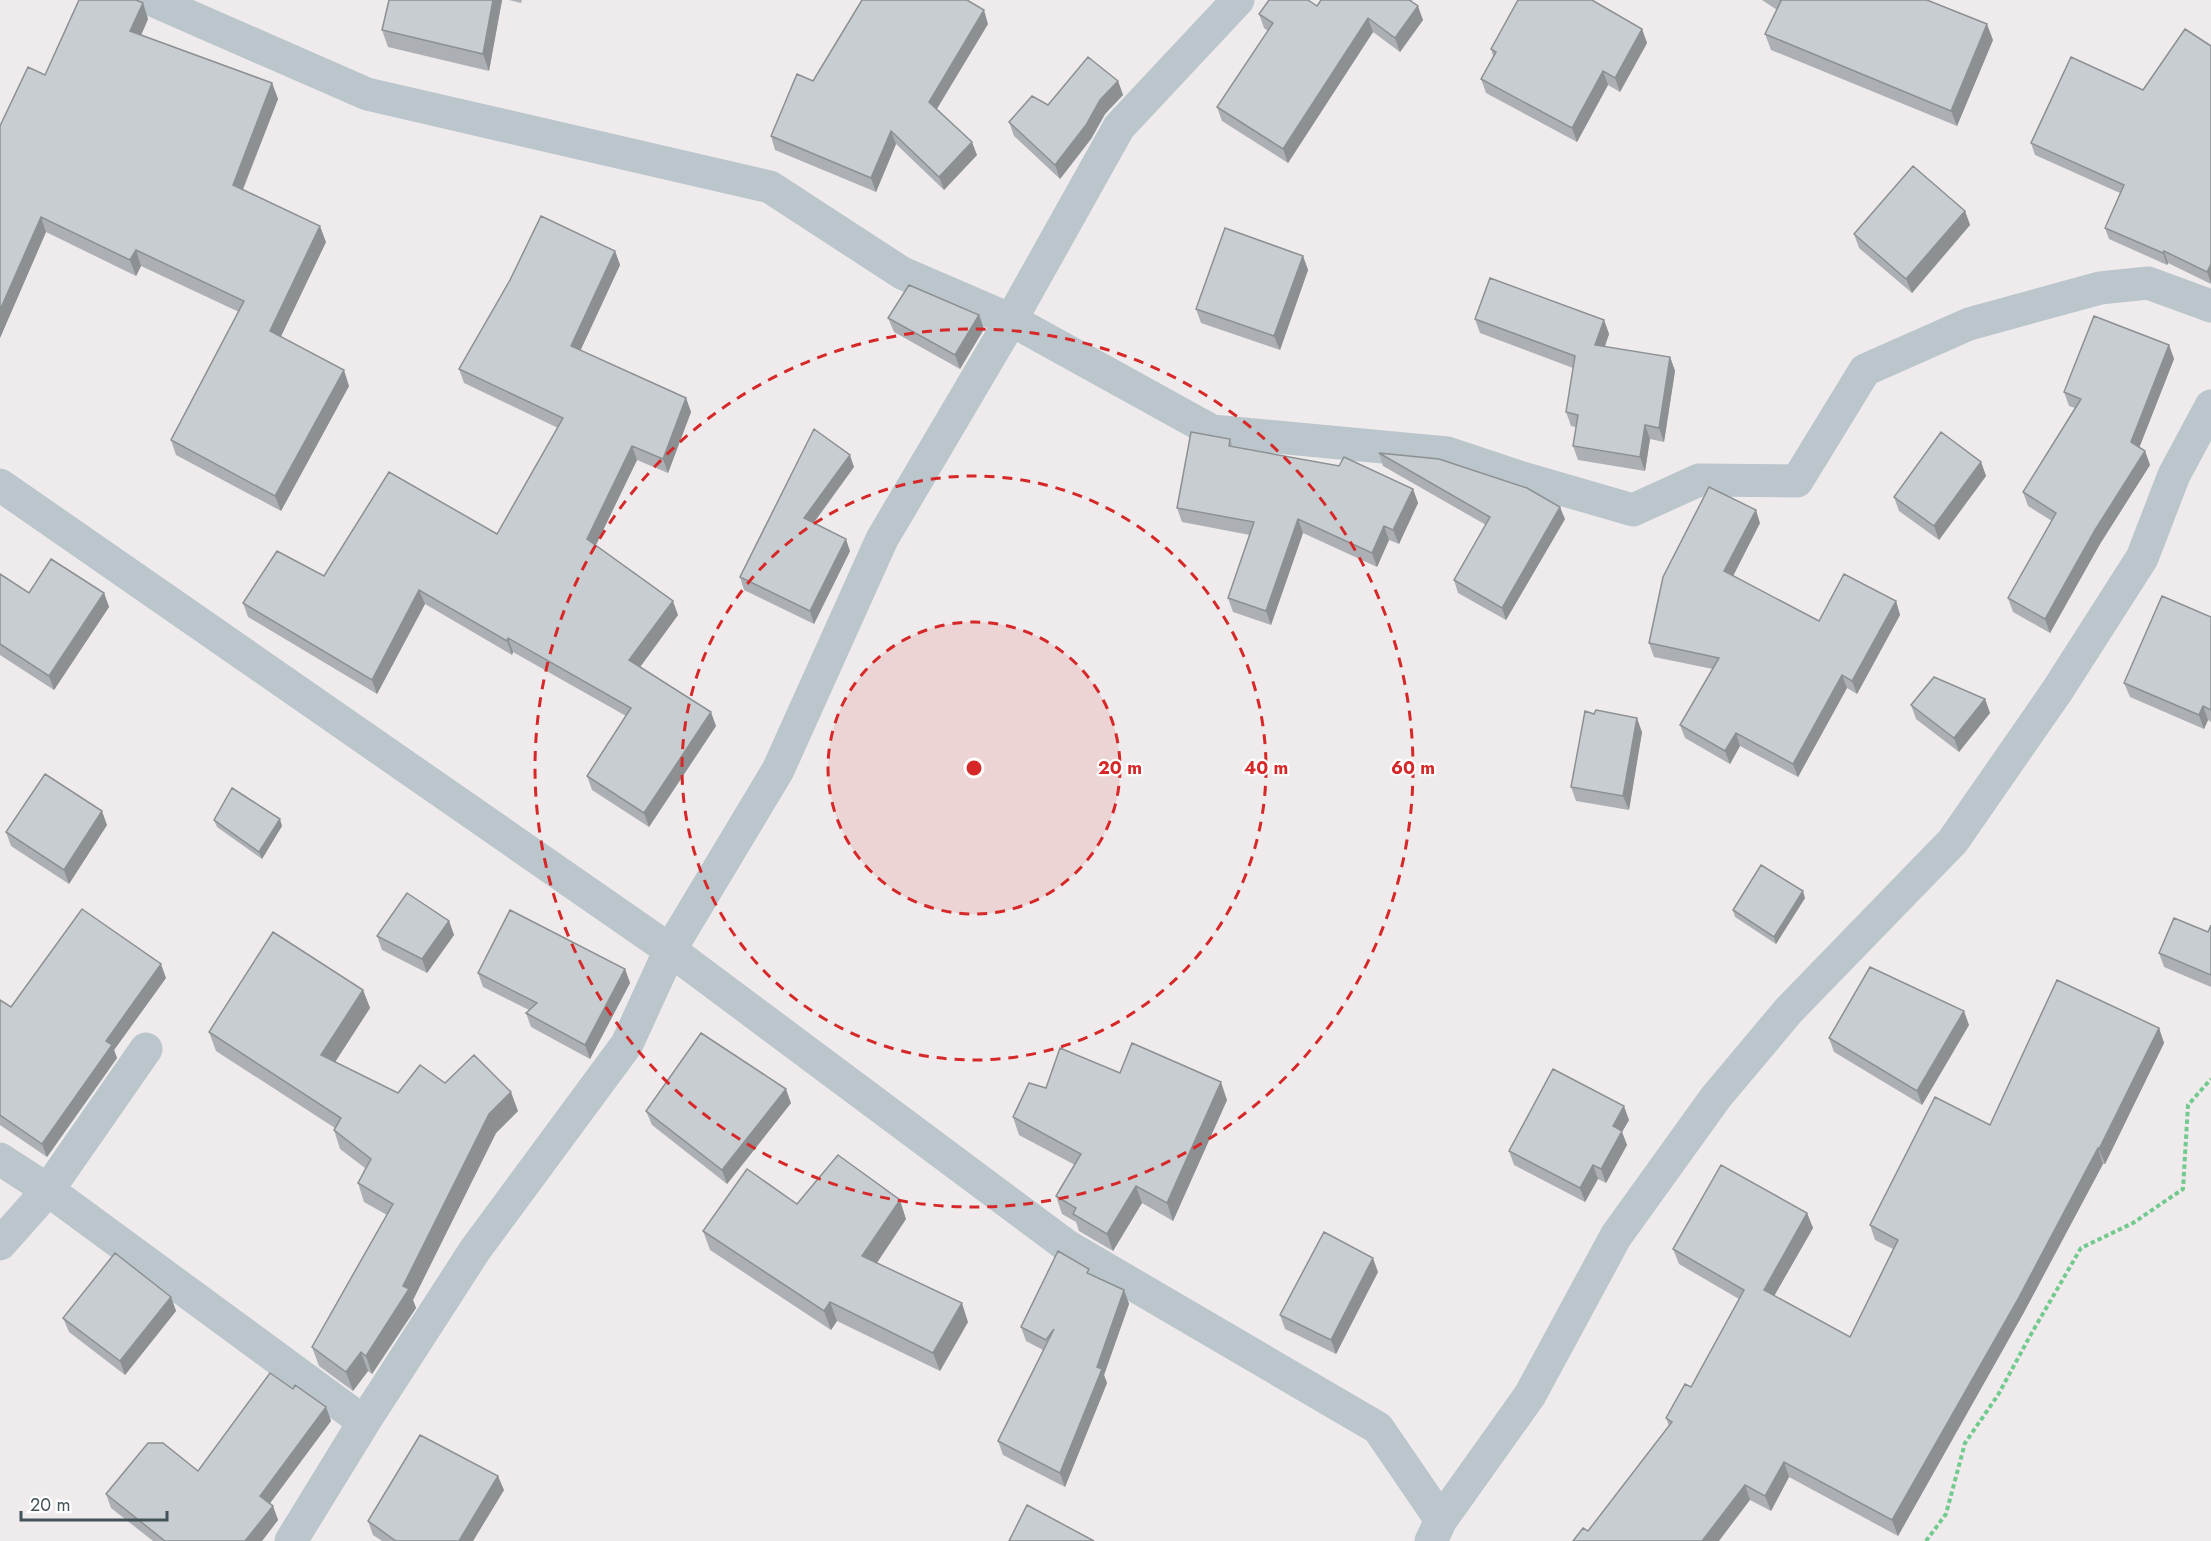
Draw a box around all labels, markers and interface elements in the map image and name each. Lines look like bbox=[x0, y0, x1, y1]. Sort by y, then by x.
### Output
text: 20 m bbox=[1098, 755, 1142, 781]
text: 40 m bbox=[1244, 755, 1288, 781]
text: 60 m bbox=[1391, 755, 1435, 781]
centre of rings bbox=[964, 758, 984, 778]
scale bar bbox=[21, 1484, 166, 1522]
text: 20 m bbox=[30, 1492, 70, 1518]

